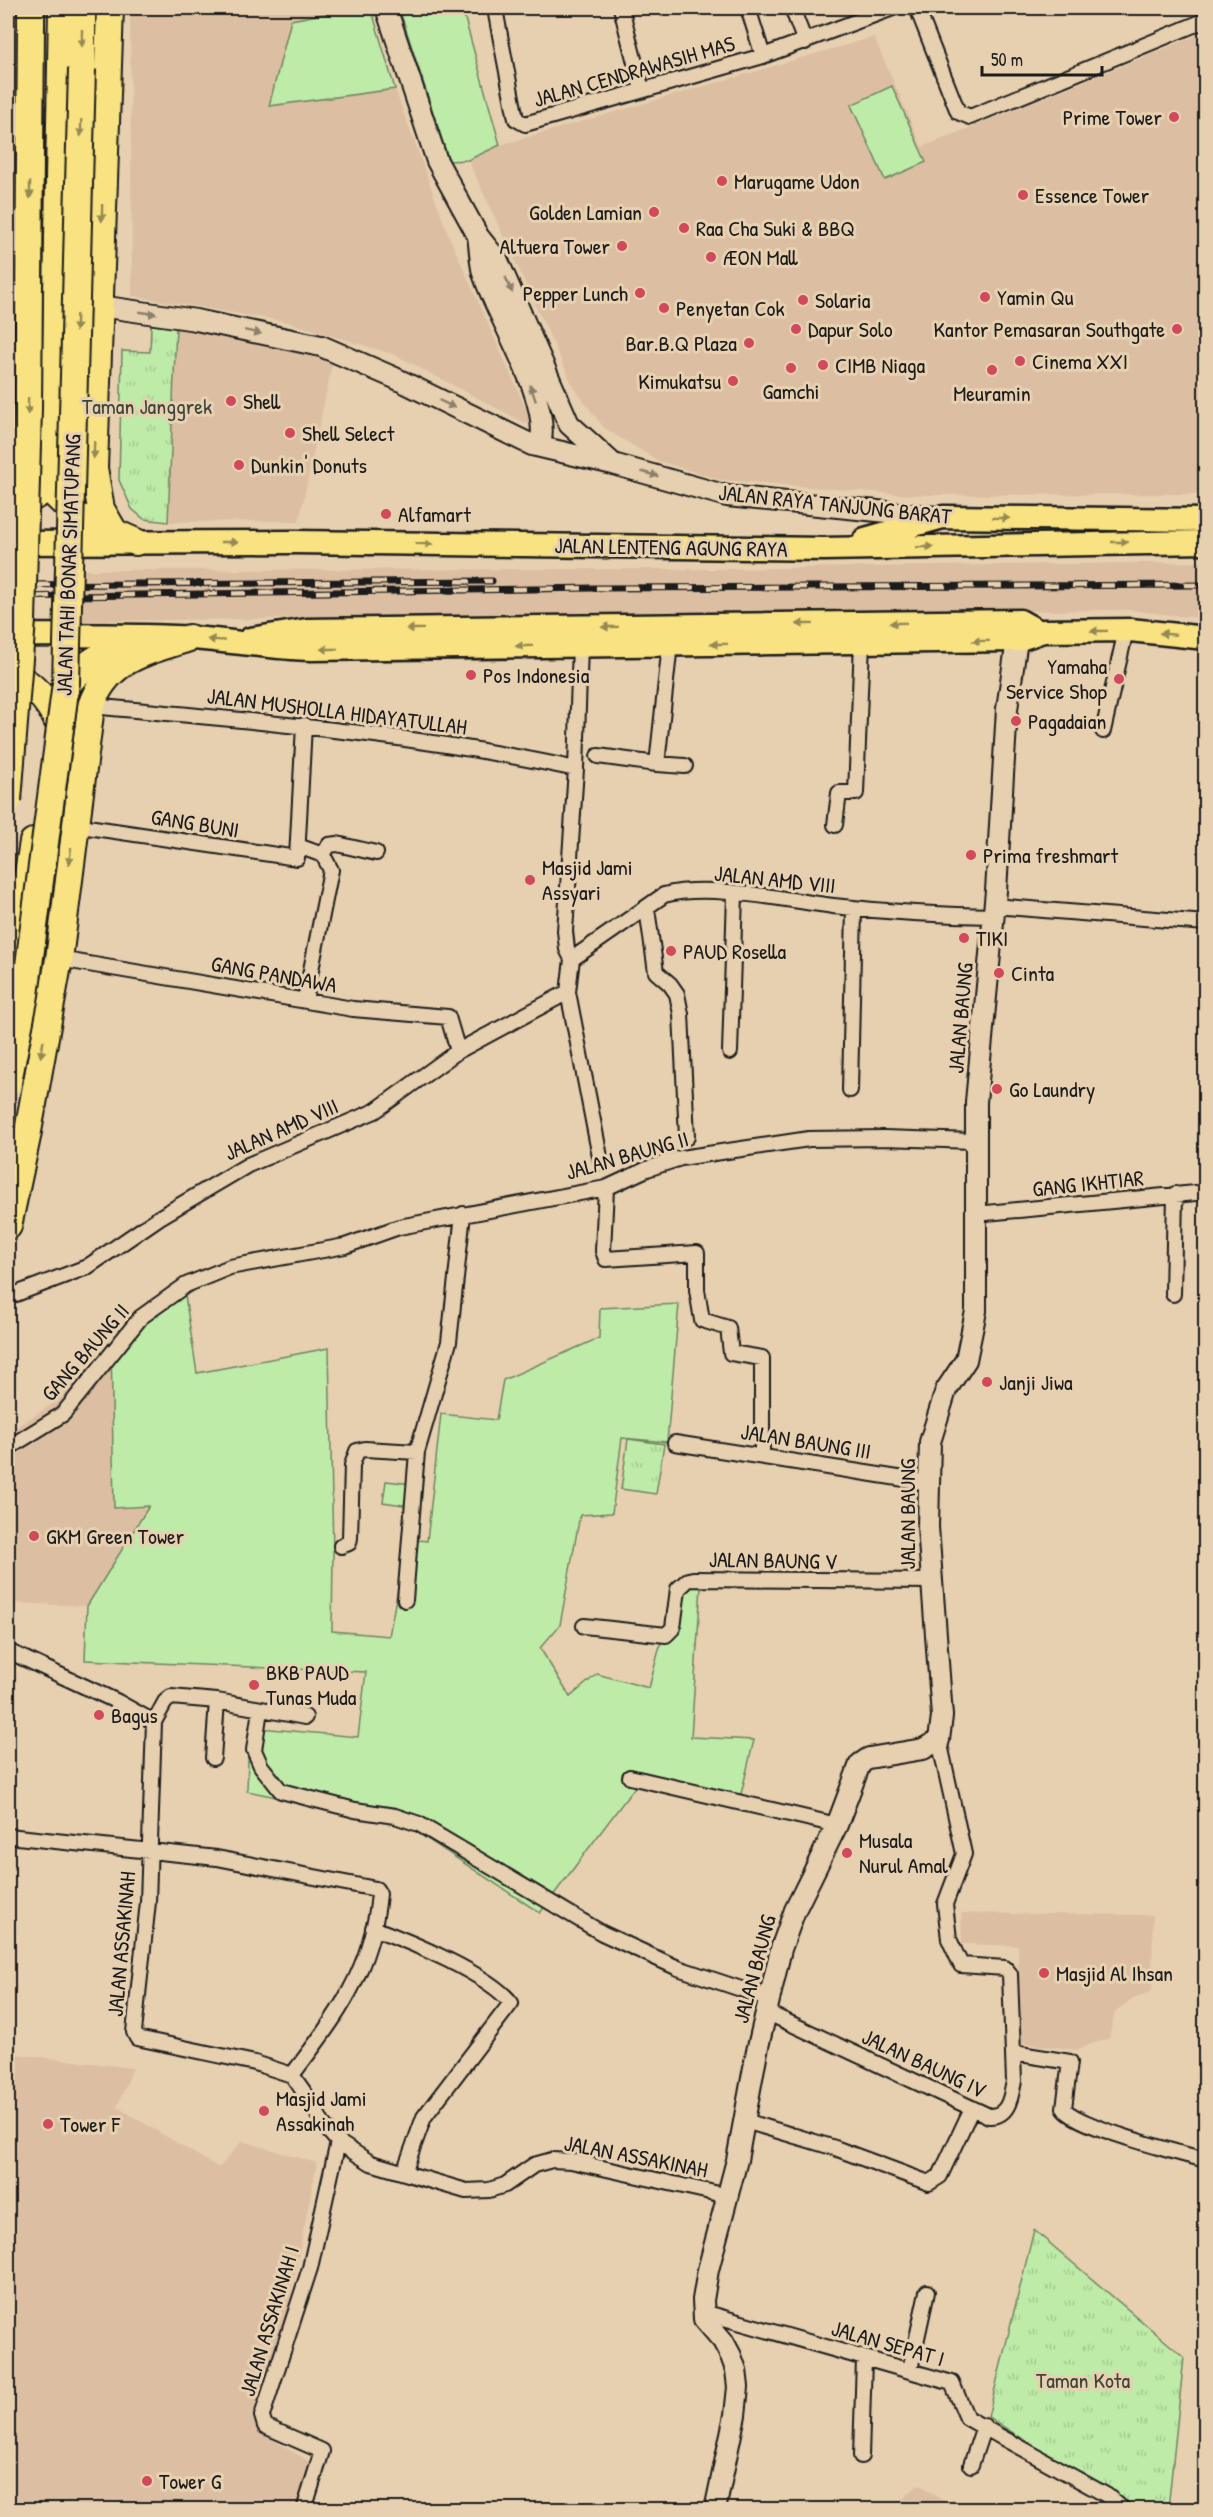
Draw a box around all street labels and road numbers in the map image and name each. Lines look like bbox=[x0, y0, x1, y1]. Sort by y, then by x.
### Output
street label: JALAN CENDRAWASIH MAS bbox=[530, 28, 738, 114]
street label: JALAN TAHI BONAR SIMATUPANG bbox=[48, 433, 88, 696]
street label: JALAN RAYA TANJUNG BARAT bbox=[717, 477, 954, 531]
street label: JALAN LENTENG AGUNG RAYA bbox=[554, 530, 788, 564]
street label: JALAN MUSHOLLA HIDAYATULLAH bbox=[205, 680, 469, 742]
street label: GANG BUNI bbox=[149, 801, 241, 845]
street label: JALAN AMD VIII bbox=[713, 858, 837, 900]
street label: GANG PANDAWA bbox=[209, 948, 339, 1000]
street label: JALAN BAUNG bbox=[940, 961, 980, 1075]
street label: JALAN AMD VIII bbox=[219, 1091, 343, 1167]
street label: JALAN BAUNG II bbox=[562, 1123, 692, 1187]
street label: GANG IKHTIAR bbox=[1031, 1162, 1145, 1204]
street label: GANG BAUNG II bbox=[34, 1297, 136, 1407]
street label: JALAN BAUNG III bbox=[739, 1416, 873, 1466]
street label: JALAN BAUNG bbox=[892, 1458, 922, 1569]
street label: JALAN BAUNG V bbox=[709, 1544, 838, 1576]
street label: JALAN ASSAKINAH bbox=[100, 1870, 142, 2018]
street label: JALAN BAUNG bbox=[725, 1911, 783, 2026]
street label: JALAN BAUNG IV bbox=[857, 2021, 991, 2105]
street label: JALAN ASSAKINAH bbox=[562, 2127, 710, 2185]
street label: JALAN ASSAKINAH I bbox=[232, 2242, 306, 2400]
street label: JALAN SEPAT I bbox=[828, 2313, 948, 2373]

